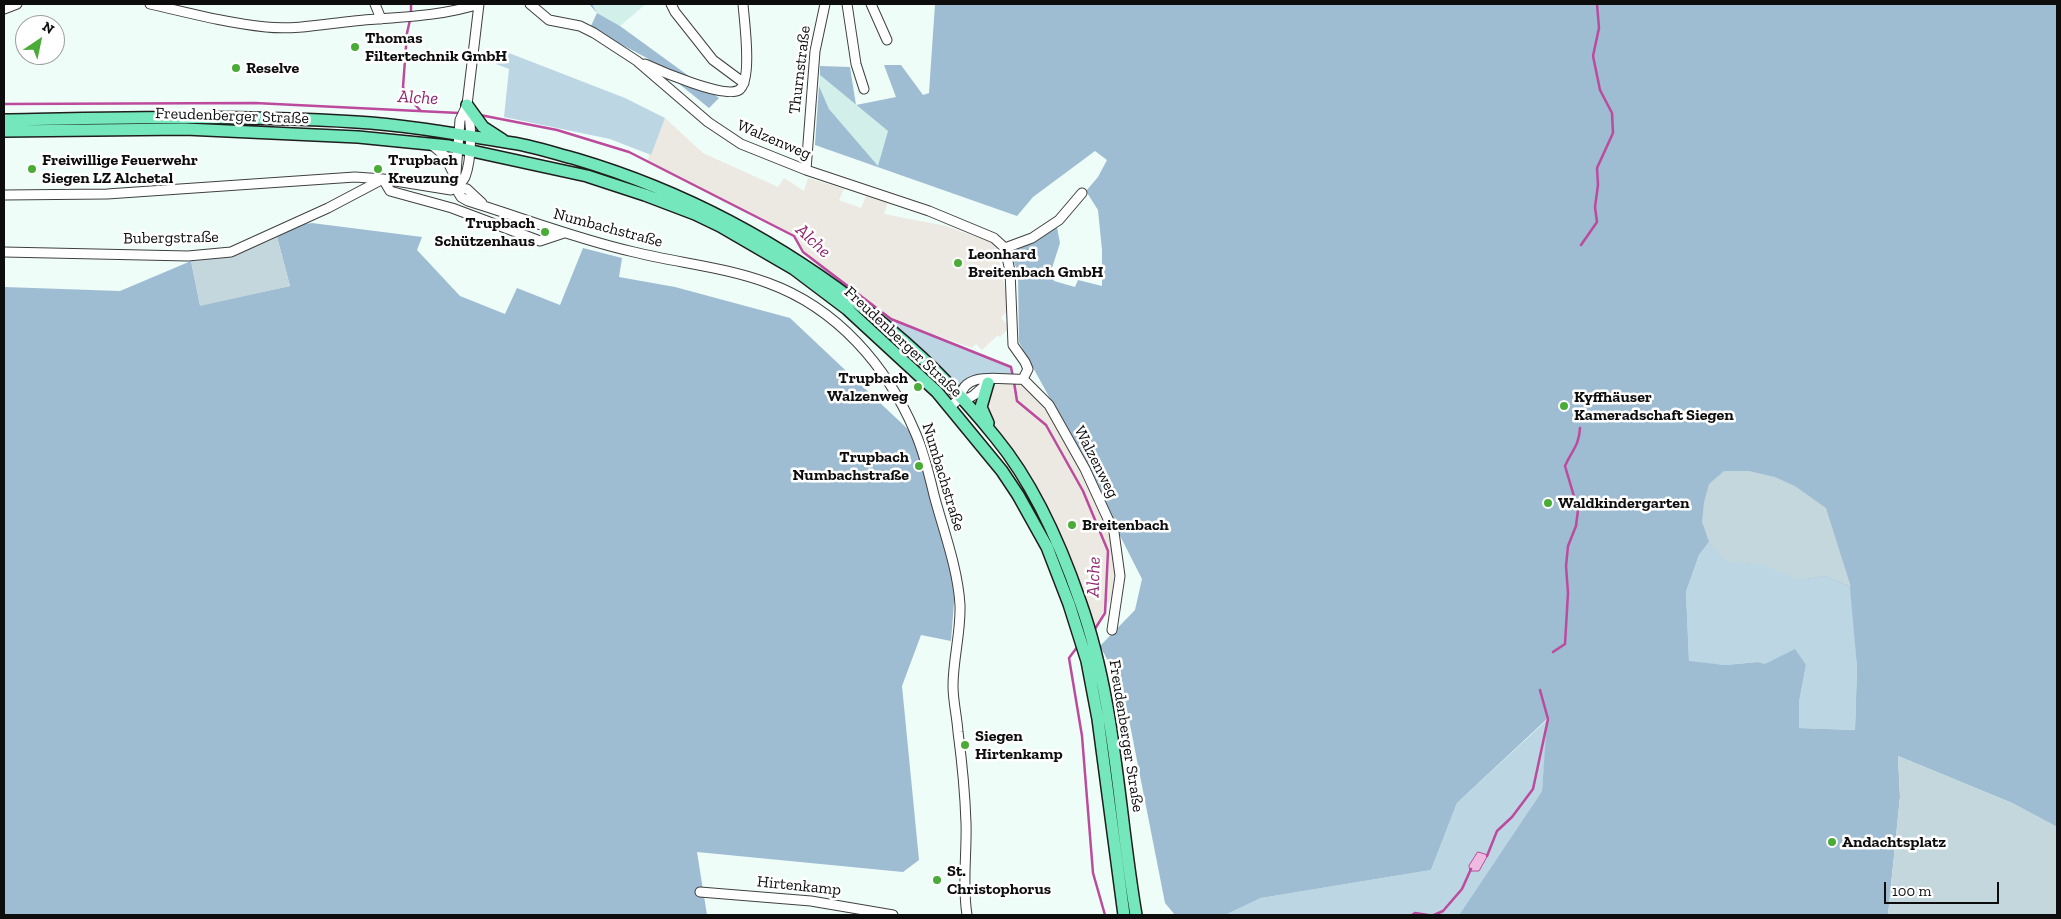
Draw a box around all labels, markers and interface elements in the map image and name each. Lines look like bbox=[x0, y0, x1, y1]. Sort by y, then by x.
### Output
north arrow bbox=[15, 15, 65, 65]
text: N bbox=[39, 18, 57, 38]
street label: Thurnstraße bbox=[785, 25, 815, 115]
place label: Thomas Filtertechnik GmbH bbox=[365, 28, 507, 66]
marker: Thomas Filtertechnik GmbH bbox=[349, 41, 361, 53]
place label: Reselve bbox=[246, 58, 299, 78]
marker: Reselve bbox=[230, 62, 242, 74]
water label: Alche bbox=[397, 86, 439, 110]
street label: Freudenberger Straße bbox=[155, 104, 309, 128]
street label: Walzenweg bbox=[734, 116, 814, 164]
place label: Freiwillige Feuerwehr Siegen LZ Alchetal bbox=[42, 150, 198, 188]
place label: Trupbach Kreuzung bbox=[388, 150, 458, 188]
marker: Freiwillige Feuerwehr Siegen LZ Alchetal bbox=[26, 163, 38, 175]
marker: Trupbach Kreuzung bbox=[372, 163, 384, 175]
street label: Numbachstraße bbox=[551, 204, 665, 252]
place label: Trupbach Schützenhaus bbox=[435, 213, 535, 251]
water label: Alche bbox=[791, 219, 835, 263]
marker: Trupbach Schützenhaus bbox=[539, 226, 551, 238]
street label: Bubergstraße bbox=[123, 228, 219, 248]
place label: Leonhard Breitenbach GmbH bbox=[968, 244, 1103, 282]
marker: Leonhard Breitenbach GmbH bbox=[952, 257, 964, 269]
street label: Freudenberger Straße bbox=[840, 282, 966, 402]
place label: Trupbach Walzenweg bbox=[827, 368, 908, 406]
marker: Trupbach Walzenweg bbox=[912, 381, 924, 393]
place label: Kyffhäuser Kameradschaft Siegen bbox=[1574, 387, 1734, 425]
marker: Kyffhäuser Kameradschaft Siegen bbox=[1558, 400, 1570, 412]
street label: Numbachstraße bbox=[917, 421, 969, 533]
street label: Walzenweg bbox=[1070, 423, 1122, 501]
place label: Trupbach Numbachstraße bbox=[792, 447, 909, 485]
marker: Trupbach Numbachstraße bbox=[913, 460, 925, 472]
place label: Waldkindergarten bbox=[1558, 493, 1690, 513]
marker: Waldkindergarten bbox=[1542, 497, 1554, 509]
place label: Breitenbach bbox=[1082, 515, 1169, 535]
marker: Breitenbach bbox=[1066, 519, 1078, 531]
water label: Alche bbox=[1082, 556, 1106, 598]
street label: Freudenberger Straße bbox=[1104, 658, 1148, 814]
place label: Siegen Hirtenkamp bbox=[975, 726, 1063, 764]
marker: Siegen Hirtenkamp bbox=[959, 739, 971, 751]
place label: Andachtsplatz bbox=[1842, 832, 1946, 852]
marker: Andachtsplatz bbox=[1826, 836, 1838, 848]
place label: St. Christophorus bbox=[947, 861, 1051, 899]
street label: Hirtenkamp bbox=[756, 872, 842, 900]
scale bar bbox=[1886, 872, 2001, 904]
marker: St. Christophorus bbox=[931, 874, 943, 886]
text: 100 m bbox=[1892, 882, 1931, 900]

